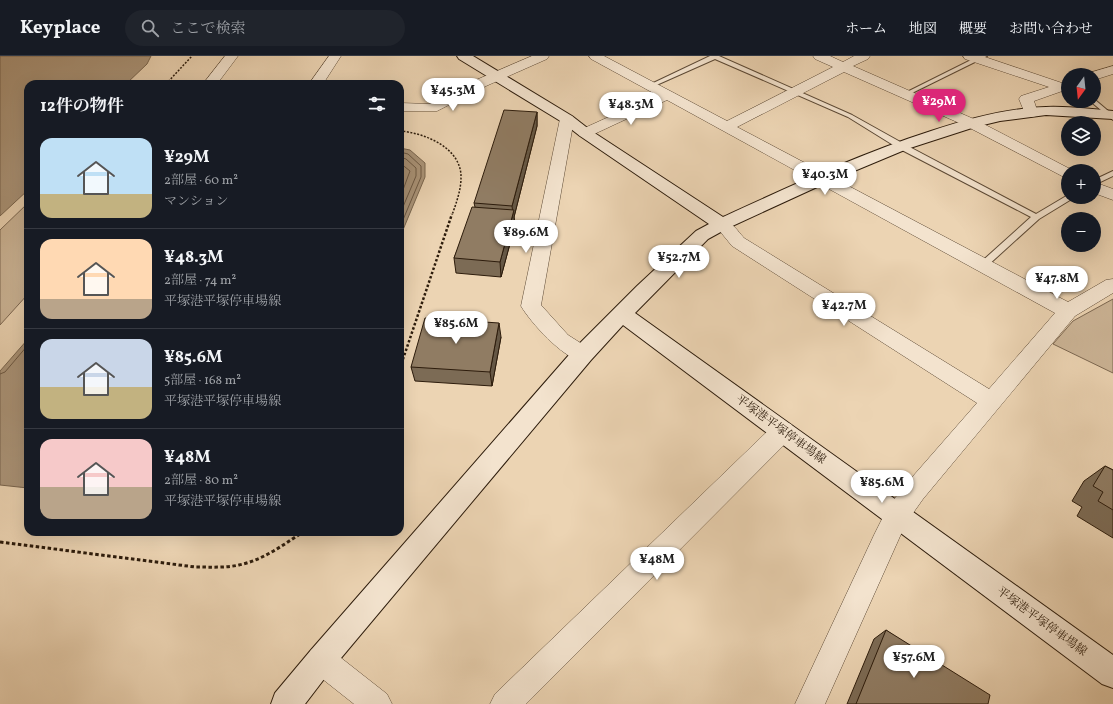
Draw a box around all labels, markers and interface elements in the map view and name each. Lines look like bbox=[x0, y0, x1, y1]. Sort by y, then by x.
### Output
search box bbox=[125, 10, 405, 46]
text: Keyplace bbox=[20, 15, 101, 41]
icon: search bbox=[139, 17, 161, 39]
text: ここで検索 bbox=[171, 19, 246, 40]
text: ホーム bbox=[845, 20, 887, 39]
text: 地図 bbox=[909, 20, 937, 39]
text: 概要 bbox=[959, 20, 987, 39]
text: お問い合わせ bbox=[1009, 20, 1093, 39]
north arrow bbox=[1061, 68, 1101, 108]
map controls bbox=[1061, 68, 1101, 252]
pin: ¥45.3M bbox=[420, 78, 486, 112]
text: ¥45.3M bbox=[431, 82, 475, 100]
pin: ¥29M bbox=[915, 89, 963, 123]
pin: ¥48.3M bbox=[598, 92, 664, 126]
icon: filters bbox=[366, 93, 388, 115]
text: ¥29M bbox=[922, 93, 956, 111]
text: 12件の物件 bbox=[40, 95, 124, 118]
text: ¥48.3M bbox=[608, 96, 654, 114]
button: layers bbox=[1061, 116, 1101, 156]
text: ¥29M bbox=[164, 146, 209, 169]
icon: home bbox=[72, 154, 120, 202]
pin: ¥40.3M bbox=[792, 162, 858, 196]
button: + bbox=[1061, 164, 1101, 204]
text: ¥40.3M bbox=[802, 166, 848, 184]
text: 2部屋 · 60 m² bbox=[164, 172, 238, 190]
text: マンション bbox=[164, 193, 228, 211]
button: − bbox=[1061, 212, 1101, 252]
pin: ¥89.6M bbox=[493, 220, 559, 254]
text: ¥89.6M bbox=[503, 224, 549, 242]
pin: ¥52.7M bbox=[646, 245, 712, 279]
text: ¥48.3M bbox=[164, 246, 223, 269]
text: ¥52.7M bbox=[657, 249, 701, 267]
icon: home bbox=[72, 255, 120, 303]
pin: ¥47.8M bbox=[1024, 266, 1090, 300]
text: ¥47.8M bbox=[1035, 270, 1079, 288]
text: 2部屋 · 74 m² bbox=[164, 272, 236, 290]
text: 平塚港平塚停車場線 bbox=[164, 293, 281, 311]
pin: ¥42.7M bbox=[811, 293, 877, 327]
text: ¥42.7M bbox=[822, 297, 866, 315]
pin: ¥85.6M bbox=[423, 311, 489, 345]
text: ¥85.6M bbox=[434, 315, 478, 333]
text: ¥85.6M bbox=[164, 346, 222, 369]
icon: home bbox=[72, 355, 120, 403]
text: 5部屋 · 168 m² bbox=[164, 372, 241, 390]
street label: 平塚港平塚停車場線 bbox=[732, 392, 829, 468]
text: 平塚港平塚停車場線 bbox=[164, 393, 281, 411]
text: ¥48M bbox=[164, 446, 211, 469]
icon: home bbox=[72, 455, 120, 503]
pin: ¥85.6M bbox=[849, 470, 915, 504]
text: 2部屋 · 80 m² bbox=[164, 472, 238, 490]
text: ¥85.6M bbox=[860, 474, 904, 492]
text: 平塚港平塚停車場線 bbox=[164, 493, 281, 511]
pin: ¥48M bbox=[633, 547, 681, 581]
text: ¥48M bbox=[639, 551, 675, 569]
street label: 平塚港平塚停車場線 bbox=[993, 584, 1090, 660]
pin: ¥57.6M bbox=[881, 645, 947, 679]
text: ¥57.6M bbox=[893, 649, 935, 667]

